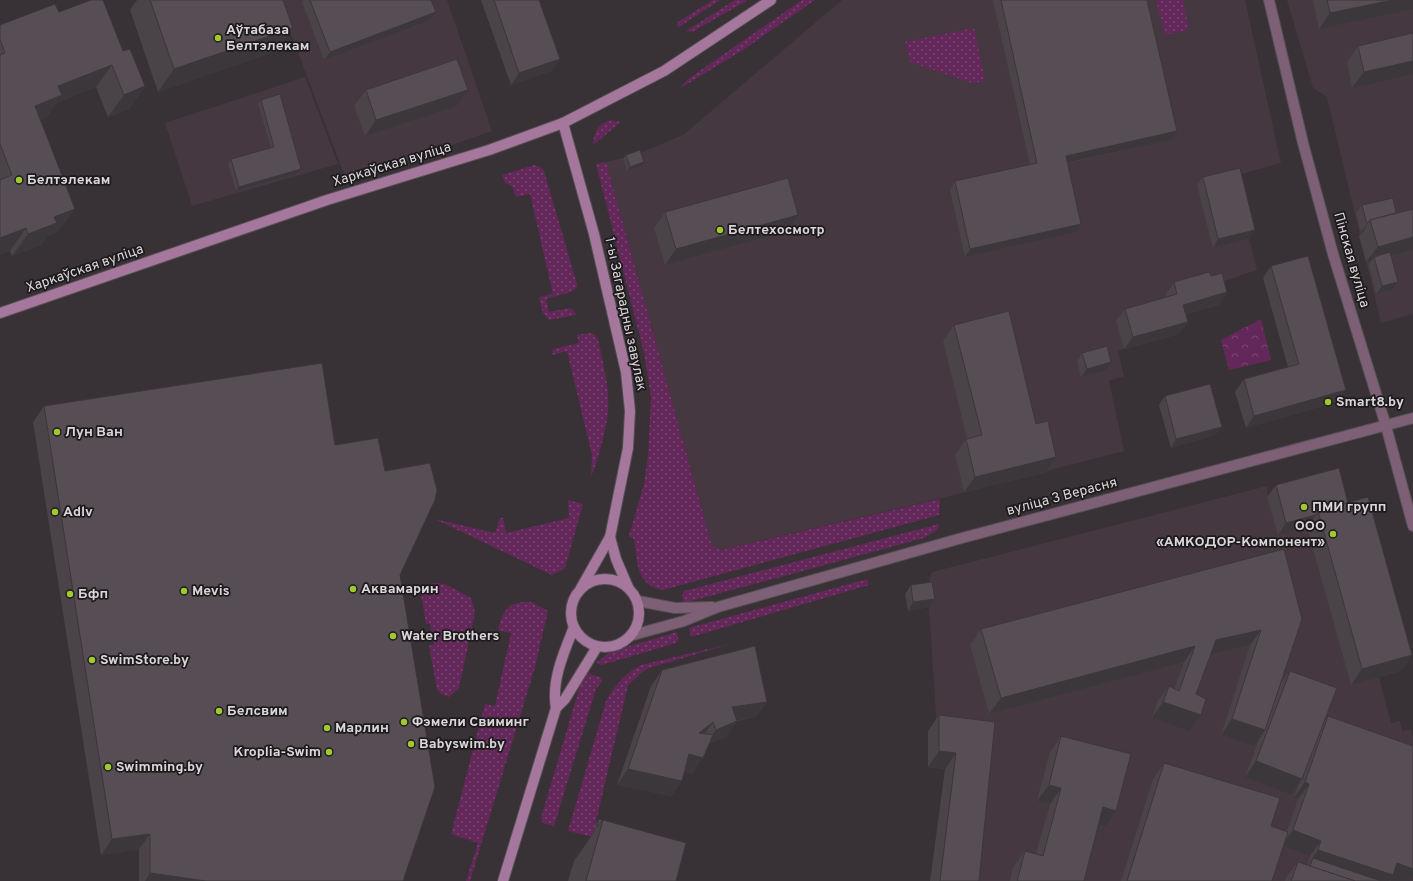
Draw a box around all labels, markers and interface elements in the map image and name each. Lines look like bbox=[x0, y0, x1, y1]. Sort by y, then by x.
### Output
place label: Аўтабаза Белтэлекам bbox=[226, 22, 309, 55]
marker: Аўтабаза Белтэлекам bbox=[213, 33, 223, 43]
street label: Харкаўская вуліца bbox=[331, 139, 453, 191]
place label: Белтэлекам bbox=[27, 172, 110, 189]
marker: Белтэлекам bbox=[14, 175, 24, 185]
street label: Пінская вуліца bbox=[1329, 210, 1373, 310]
place label: Белтехосмотр bbox=[728, 222, 825, 239]
marker: Белтехосмотр bbox=[715, 225, 725, 235]
street label: 1-ы Загарадны завулак bbox=[600, 236, 650, 392]
street label: Харкаўская вуліца bbox=[24, 241, 146, 297]
place label: Smart8.by bbox=[1336, 394, 1404, 411]
marker: Smart8.by bbox=[1323, 397, 1333, 407]
place label: Лун Ван bbox=[65, 424, 123, 441]
marker: Лун Ван bbox=[52, 427, 62, 437]
street label: вуліца 3 Верасня bbox=[1005, 474, 1119, 520]
place label: ПМИ групп bbox=[1312, 499, 1386, 516]
marker: ПМИ групп bbox=[1299, 502, 1309, 512]
place label: Adlv bbox=[63, 504, 93, 521]
marker: Adlv bbox=[50, 507, 60, 517]
place label: ООО «АМКОДОР-Компонент» bbox=[1156, 518, 1325, 551]
marker: ООО «АМКОДОР-Компонент» bbox=[1328, 529, 1338, 539]
place label: Аквамарин bbox=[361, 581, 439, 598]
place label: Mevis bbox=[192, 583, 230, 600]
marker: Аквамарин bbox=[348, 584, 358, 594]
place label: Бфп bbox=[78, 586, 108, 603]
marker: Mevis bbox=[179, 586, 189, 596]
marker: Бфп bbox=[65, 589, 75, 599]
place label: Water Brothers bbox=[401, 628, 500, 645]
marker: Water Brothers bbox=[388, 631, 398, 641]
place label: SwimStore.by bbox=[100, 652, 189, 669]
marker: SwimStore.by bbox=[87, 655, 97, 665]
place label: Белсвим bbox=[227, 703, 288, 720]
marker: Белсвим bbox=[214, 706, 224, 716]
place label: Фэмели Свиминг bbox=[412, 714, 530, 731]
marker: Фэмели Свиминг bbox=[399, 717, 409, 727]
place label: Марлин bbox=[335, 720, 389, 737]
marker: Марлин bbox=[322, 723, 332, 733]
place label: Babyswim.by bbox=[419, 736, 505, 753]
marker: Babyswim.by bbox=[406, 739, 416, 749]
place label: Kroplia-Swim bbox=[233, 744, 321, 761]
marker: Kroplia-Swim bbox=[324, 747, 334, 757]
place label: Swimming.by bbox=[116, 759, 203, 776]
marker: Swimming.by bbox=[103, 762, 113, 772]

